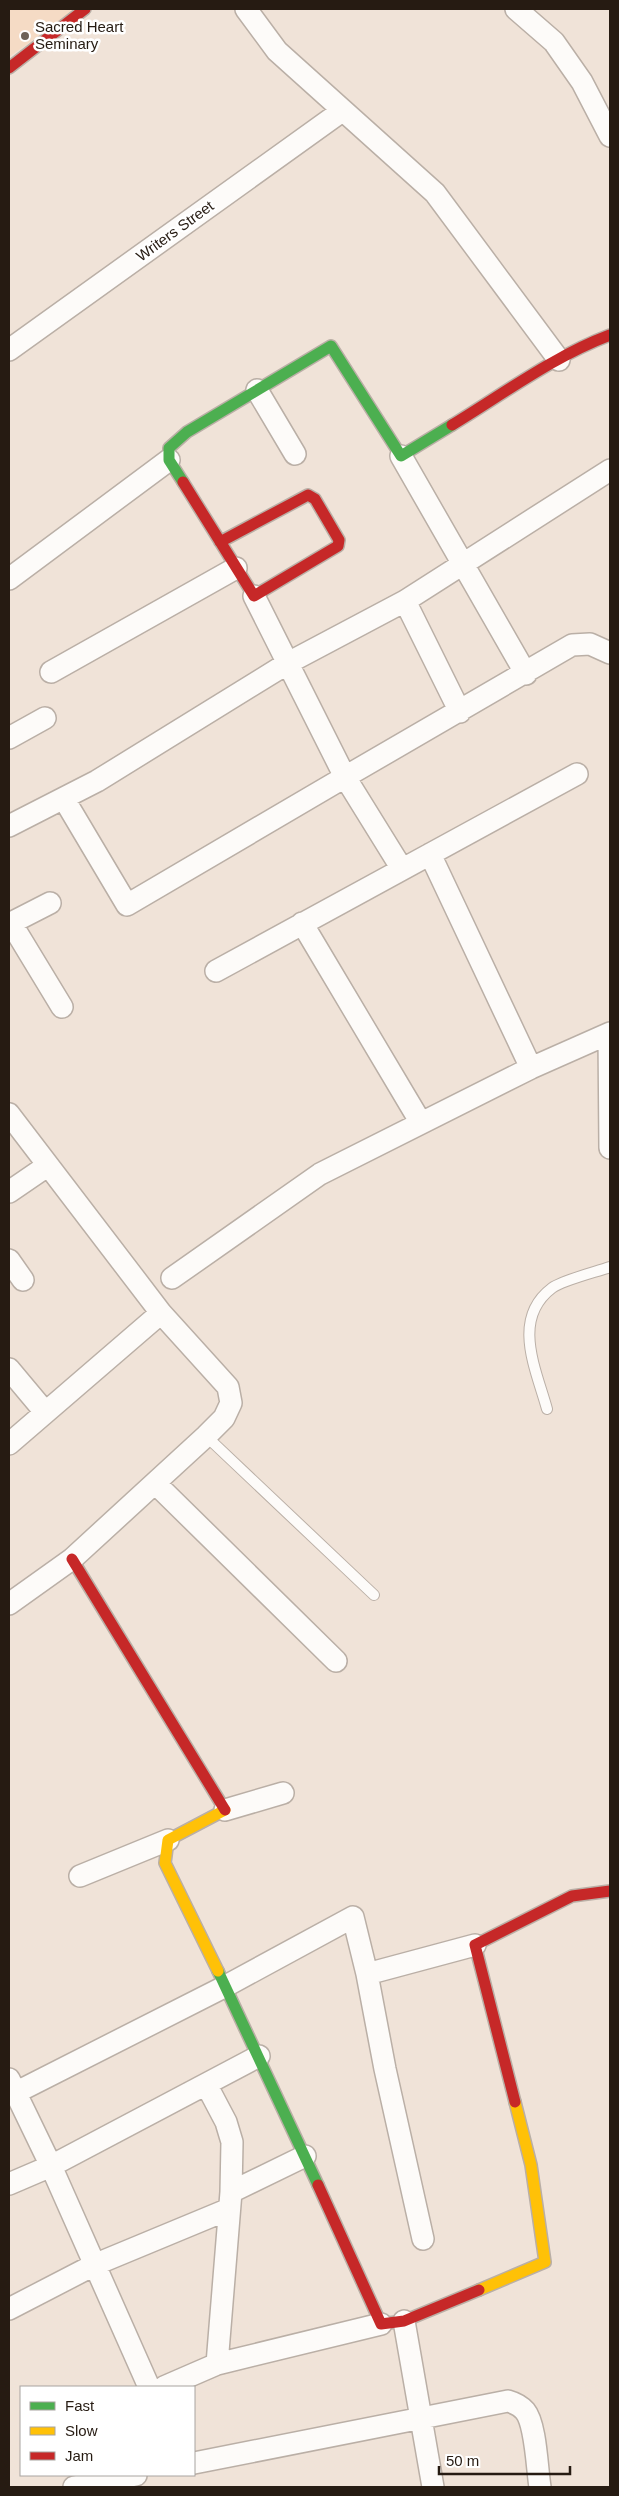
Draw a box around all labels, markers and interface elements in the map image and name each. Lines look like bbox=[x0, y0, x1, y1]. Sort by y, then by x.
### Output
place label: Sacred Heart Seminary bbox=[35, 18, 124, 52]
marker: Sacred Heart Seminary bbox=[19, 30, 31, 42]
street label: Writers Street bbox=[133, 196, 217, 264]
legend bbox=[20, 2386, 195, 2476]
text: Fast bbox=[65, 2397, 95, 2414]
text: Slow bbox=[65, 2422, 98, 2439]
scale bar bbox=[439, 2444, 570, 2476]
text: Jam bbox=[65, 2447, 93, 2464]
text: 50 m bbox=[446, 2452, 479, 2469]

